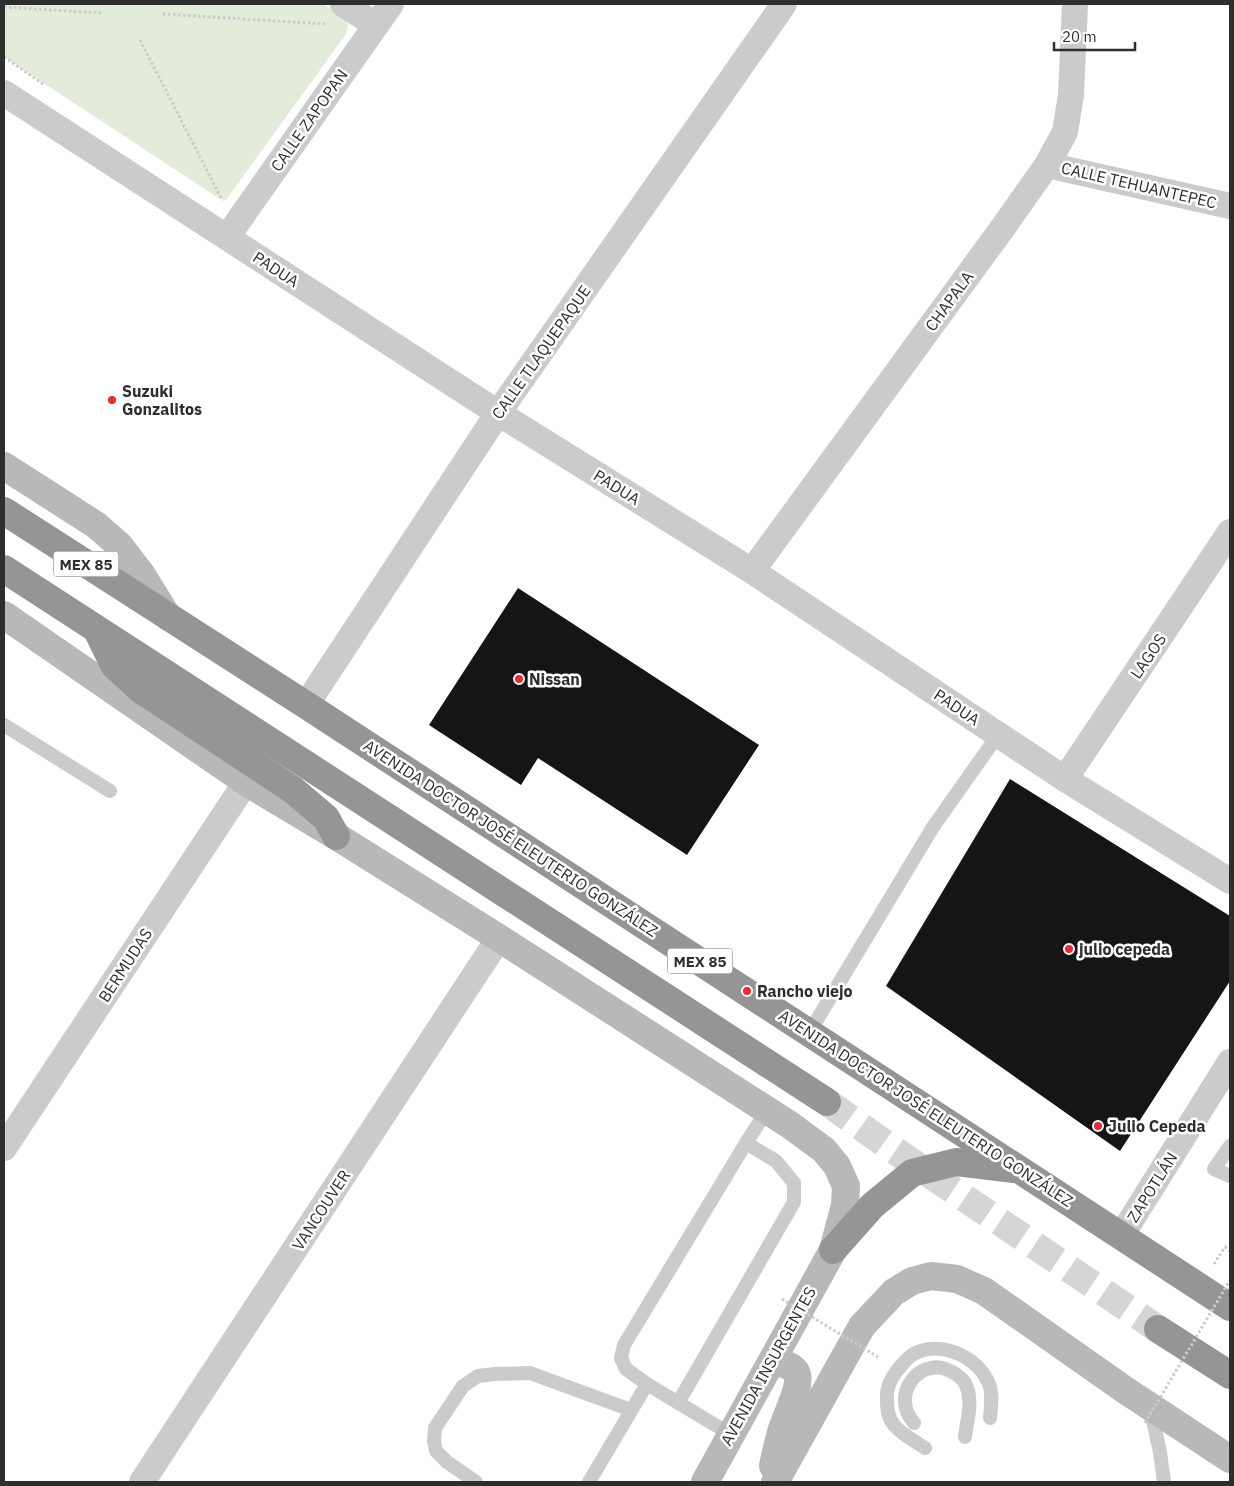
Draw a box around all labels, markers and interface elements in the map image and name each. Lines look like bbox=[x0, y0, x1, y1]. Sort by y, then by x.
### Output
scale bar bbox=[1054, 20, 1135, 52]
text: 20 m bbox=[1062, 27, 1097, 46]
street label: CALLE ZAPOPAN bbox=[266, 65, 352, 175]
street label: CALLE TEHUANTEPEC bbox=[1059, 157, 1219, 213]
street label: PADUA bbox=[249, 247, 303, 291]
street label: CHAPALA bbox=[921, 267, 977, 335]
street label: CALLE TLAQUEPAQUE bbox=[487, 281, 595, 423]
place label: Suzuki Gonzalitos bbox=[122, 381, 202, 419]
marker: Suzuki Gonzalitos bbox=[106, 394, 118, 406]
street label: PADUA bbox=[590, 465, 644, 509]
road number: MEX 85 bbox=[54, 552, 118, 576]
street label: LAGOS bbox=[1126, 630, 1170, 682]
place label: Nissan bbox=[529, 669, 580, 689]
marker: Nissan bbox=[513, 673, 525, 685]
street label: PADUA bbox=[930, 684, 984, 730]
street label: AVENIDA DOCTOR JOSÉ ELEUTERIO GONZÁLEZ bbox=[360, 734, 662, 941]
street label: BERMUDAS bbox=[94, 924, 156, 1006]
place label: julio cepeda bbox=[1078, 939, 1170, 959]
marker: julio cepeda bbox=[1063, 943, 1075, 955]
road number: MEX 85 bbox=[668, 948, 732, 974]
place label: Rancho viejo bbox=[757, 981, 853, 1001]
marker: Rancho viejo bbox=[741, 985, 753, 997]
street label: AVENIDA DOCTOR JOSÉ ELEUTERIO GONZÁLEZ bbox=[775, 1004, 1077, 1211]
place label: Julio Cepeda bbox=[1108, 1116, 1206, 1136]
marker: Julio Cepeda bbox=[1092, 1120, 1104, 1132]
street label: ZAPOTLÁN bbox=[1122, 1148, 1181, 1226]
street label: VANCOUVER bbox=[288, 1166, 354, 1254]
street label: AVENIDA INSURGENTES bbox=[716, 1283, 820, 1449]

